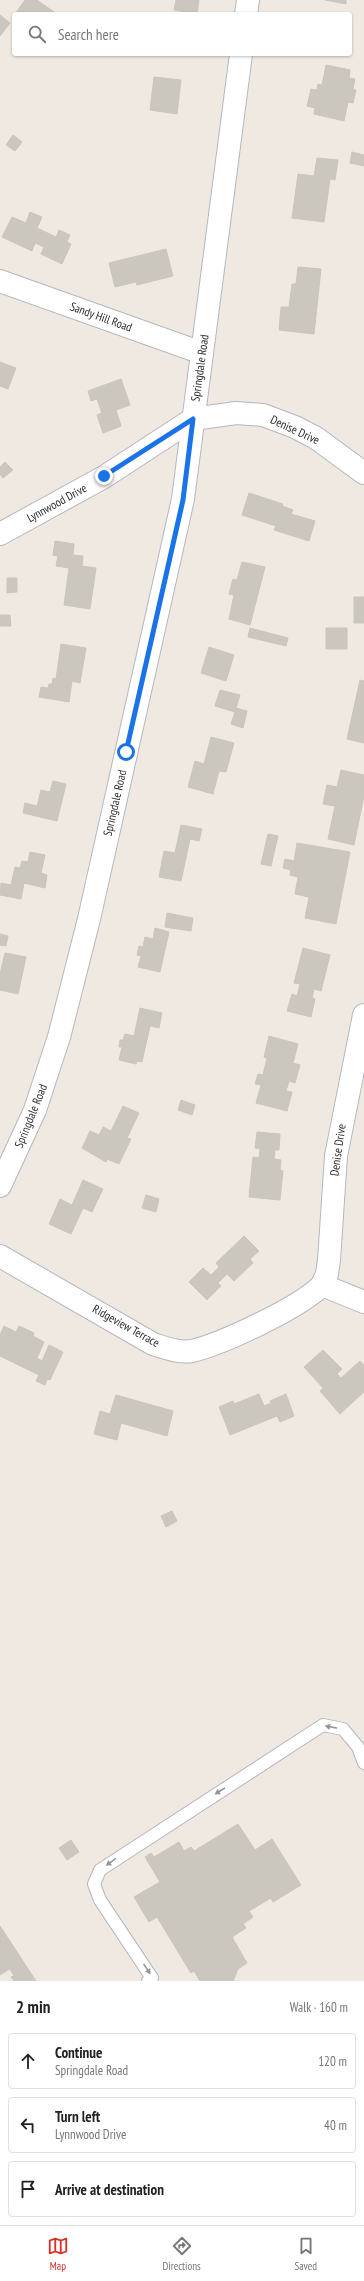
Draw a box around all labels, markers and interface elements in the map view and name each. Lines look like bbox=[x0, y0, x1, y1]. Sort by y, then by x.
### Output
search box bbox=[12, 12, 352, 56]
icon: search bbox=[26, 23, 48, 45]
text: Search here bbox=[58, 25, 119, 44]
street label: Sandy Hill Road bbox=[68, 298, 134, 335]
street label: Springdale Road bbox=[187, 333, 212, 402]
street label: Denise Drive bbox=[268, 412, 322, 447]
route end bbox=[95, 467, 113, 485]
street label: Lynnwood Drive bbox=[24, 480, 89, 525]
route start bbox=[117, 743, 135, 761]
street label: Springdale Road bbox=[100, 768, 129, 837]
street label: Springdale Road bbox=[11, 1082, 50, 1150]
street label: Denise Drive bbox=[326, 1123, 349, 1177]
street label: Ridgeview Terrace bbox=[90, 1301, 162, 1350]
one-way arrow bbox=[325, 1724, 337, 1730]
one-way arrow bbox=[214, 1787, 226, 1794]
one-way arrow bbox=[106, 1858, 117, 1866]
one-way arrow bbox=[143, 1963, 150, 1975]
text: 2 min bbox=[16, 1996, 50, 2018]
text: Walk · 160 m bbox=[290, 1999, 348, 2016]
text: Continue bbox=[55, 2043, 102, 2062]
icon: ahead bbox=[17, 2050, 39, 2072]
text: 120 m bbox=[318, 2053, 347, 2070]
text: Springdale Road bbox=[55, 2062, 128, 2079]
text: Turn left bbox=[55, 2107, 100, 2126]
icon: left bbox=[17, 2114, 39, 2136]
text: 40 m bbox=[324, 2117, 347, 2134]
text: Lynnwood Drive bbox=[55, 2126, 127, 2143]
icon: arrive bbox=[17, 2178, 39, 2200]
text: Arrive at destination bbox=[55, 2180, 164, 2199]
tab: Map bbox=[47, 2235, 69, 2273]
tab: Directions bbox=[163, 2235, 201, 2273]
tab: Saved bbox=[294, 2235, 317, 2273]

